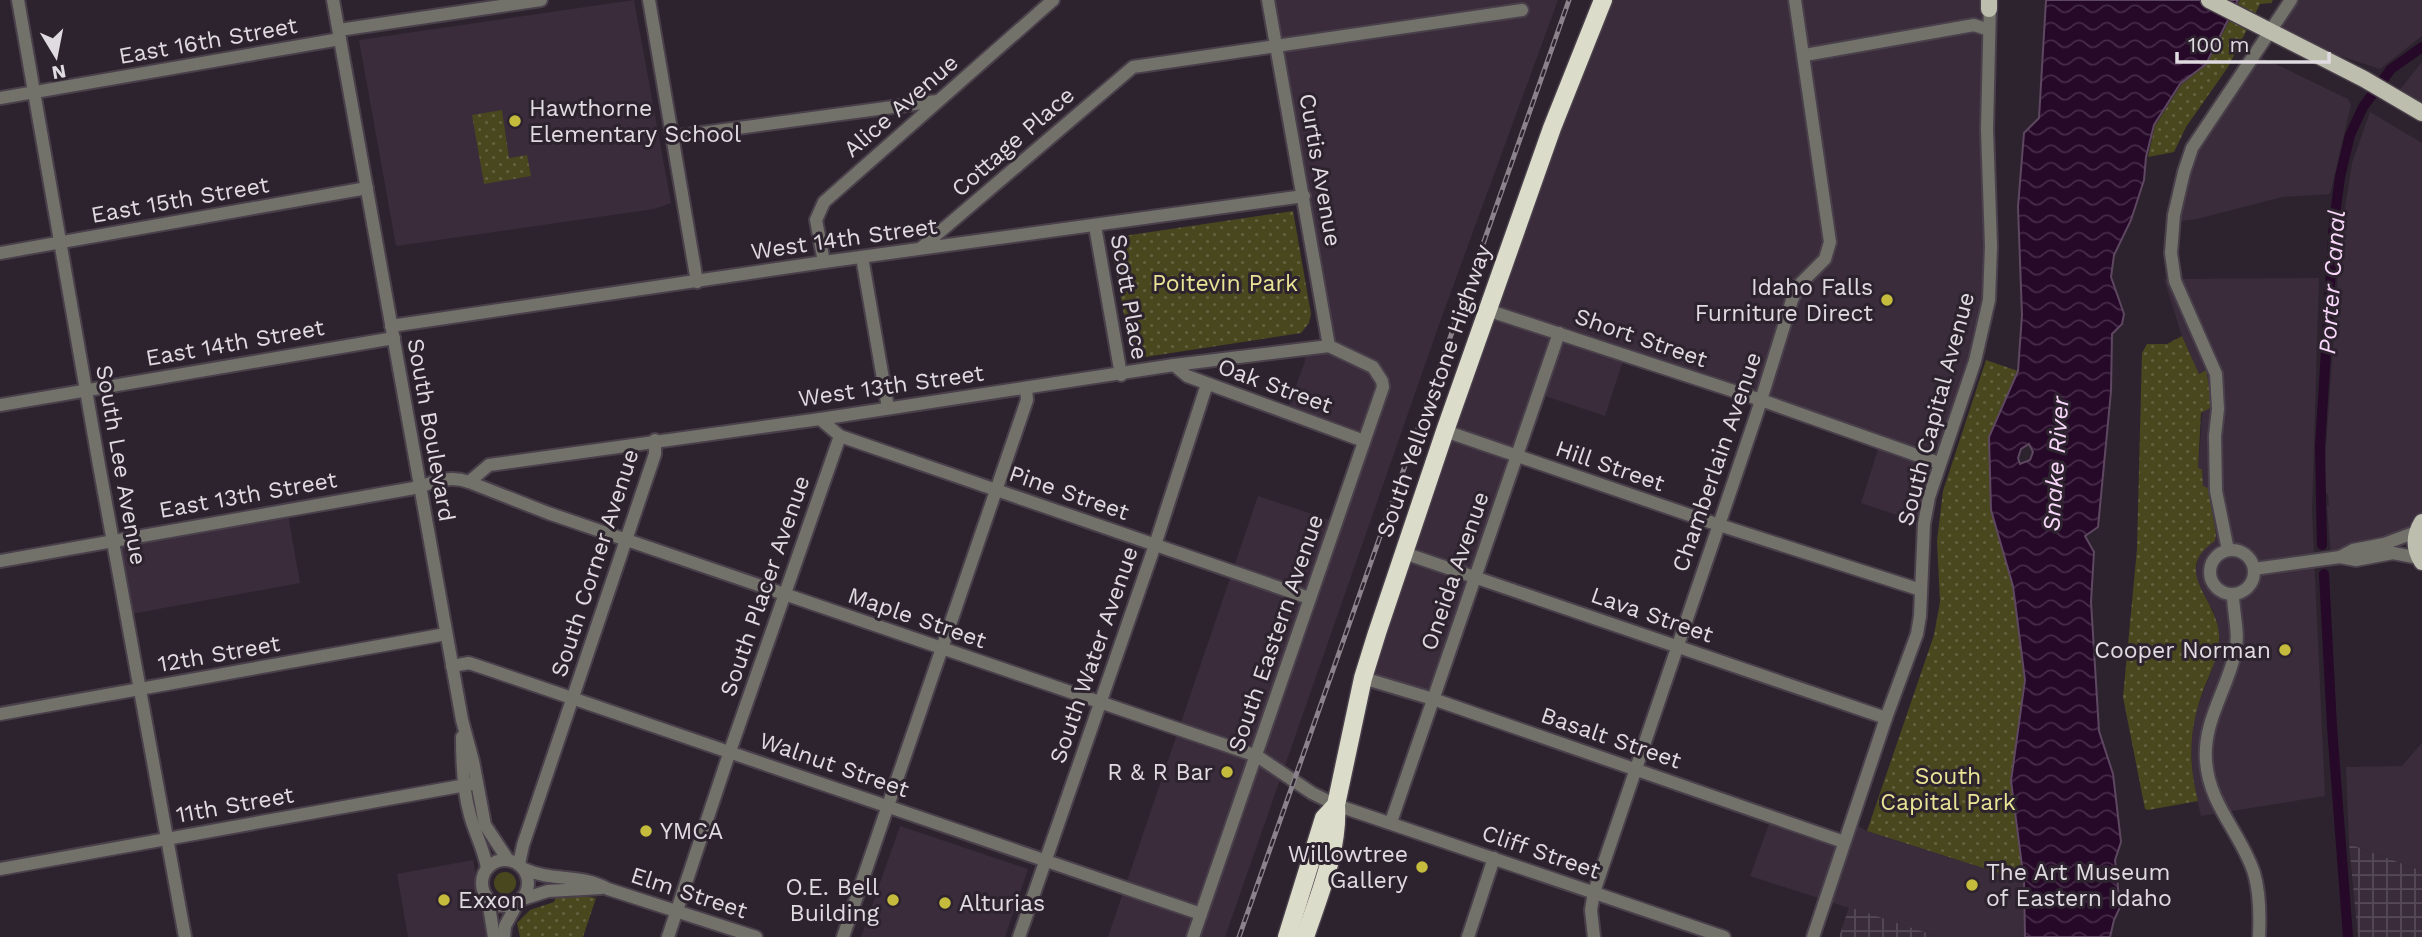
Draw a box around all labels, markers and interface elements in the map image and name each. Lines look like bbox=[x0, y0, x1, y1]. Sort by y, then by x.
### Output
street label: East 16th Street bbox=[117, 12, 300, 70]
north arrow bbox=[21, 21, 91, 91]
scale bar bbox=[2177, 21, 2329, 65]
text: 100 m bbox=[2188, 32, 2250, 57]
street label: Alice Avenue bbox=[838, 49, 964, 163]
text: N bbox=[50, 60, 68, 85]
street label: Cottage Place bbox=[946, 81, 1080, 203]
street label: Curtis Avenue bbox=[1293, 91, 1347, 249]
place label: Hawthorne Elementary School bbox=[529, 95, 741, 148]
marker: Hawthorne Elementary School bbox=[507, 113, 523, 129]
street label: East 15th Street bbox=[89, 171, 271, 229]
water label: Porter Canal bbox=[2313, 209, 2351, 355]
street label: West 14th Street bbox=[749, 213, 939, 265]
street label: Scott Place bbox=[1105, 232, 1153, 362]
street label: South Yellowstone Highway bbox=[1371, 241, 1497, 541]
park label: Poitevin Park bbox=[1152, 270, 1298, 297]
place label: Idaho Falls Furniture Direct bbox=[1695, 274, 1873, 327]
street label: South Capital Avenue bbox=[1892, 289, 1980, 529]
marker: Idaho Falls Furniture Direct bbox=[1879, 292, 1895, 308]
street label: Short Street bbox=[1571, 303, 1711, 373]
street label: East 14th Street bbox=[144, 314, 327, 372]
street label: South Boulevard bbox=[402, 336, 460, 524]
street label: Chamberlain Avenue bbox=[1667, 349, 1767, 575]
street label: Oak Street bbox=[1214, 353, 1336, 419]
street label: West 13th Street bbox=[797, 360, 986, 412]
street label: South Lee Avenue bbox=[90, 363, 152, 567]
water label: Snake River bbox=[2037, 394, 2075, 532]
street label: Hill Street bbox=[1552, 435, 1668, 497]
street label: South Corner Avenue bbox=[545, 446, 645, 680]
street label: Pine Street bbox=[1006, 460, 1133, 526]
street label: East 13th Street bbox=[157, 466, 339, 524]
street label: South Placer Avenue bbox=[714, 472, 816, 700]
street label: Oneida Avenue bbox=[1415, 488, 1495, 654]
street label: South Eastern Avenue bbox=[1223, 511, 1329, 755]
street label: South Water Avenue bbox=[1044, 543, 1144, 767]
street label: Lava Street bbox=[1587, 581, 1717, 649]
street label: Maple Street bbox=[844, 582, 990, 654]
street label: 12th Street bbox=[156, 630, 282, 678]
place label: Cooper Norman bbox=[2094, 637, 2271, 664]
marker: Cooper Norman bbox=[2277, 642, 2293, 658]
street label: Basalt Street bbox=[1537, 701, 1685, 775]
street label: Walnut Street bbox=[756, 727, 913, 803]
place label: R & R Bar bbox=[1107, 759, 1213, 786]
park label: South Capital Park bbox=[1880, 763, 2016, 816]
marker: R & R Bar bbox=[1219, 764, 1235, 780]
street label: 11th Street bbox=[174, 781, 296, 829]
place label: YMCA bbox=[660, 818, 723, 845]
street label: Cliff Street bbox=[1478, 819, 1604, 885]
marker: YMCA bbox=[638, 823, 654, 839]
place label: Willowtree Gallery bbox=[1288, 841, 1408, 894]
marker: Willowtree Gallery bbox=[1414, 859, 1430, 875]
place label: The Art Museum of Eastern Idaho bbox=[1986, 859, 2172, 912]
street label: Elm Street bbox=[627, 862, 751, 925]
place label: O.E. Bell Building bbox=[785, 874, 880, 927]
marker: The Art Museum of Eastern Idaho bbox=[1964, 877, 1980, 893]
place label: Exxon bbox=[458, 887, 525, 914]
place label: Alturias bbox=[959, 890, 1045, 917]
marker: Exxon bbox=[436, 892, 452, 908]
marker: O.E. Bell Building bbox=[885, 892, 901, 908]
marker: Alturias bbox=[937, 895, 953, 911]

